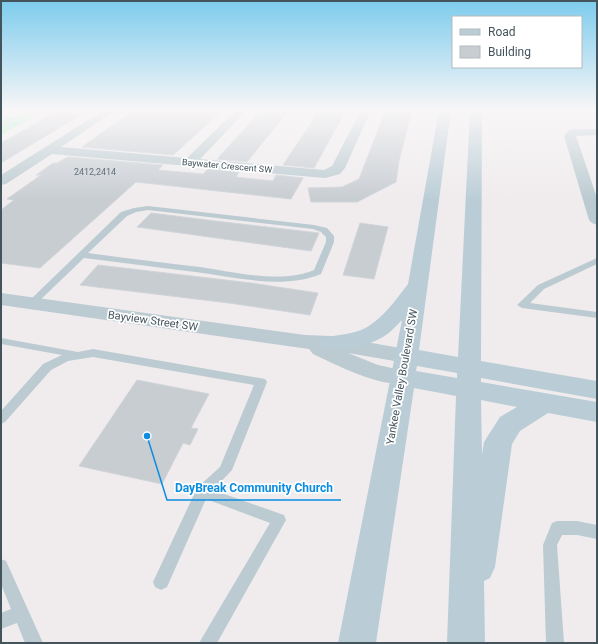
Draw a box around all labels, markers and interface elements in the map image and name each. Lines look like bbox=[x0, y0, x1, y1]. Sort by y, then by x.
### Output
legend bbox=[452, 16, 582, 68]
text: Road bbox=[488, 25, 516, 39]
text: Building bbox=[488, 45, 531, 59]
street label: Baywater Crescent SW bbox=[181, 157, 273, 175]
house number: 2412,2414 bbox=[74, 167, 116, 177]
street label: Bayview Street SW bbox=[107, 308, 199, 334]
street label: Yankee Valley Boulevard SW bbox=[384, 308, 420, 446]
callout: DayBreak Community Church bbox=[167, 476, 341, 500]
text: DayBreak Community Church bbox=[175, 481, 333, 495]

